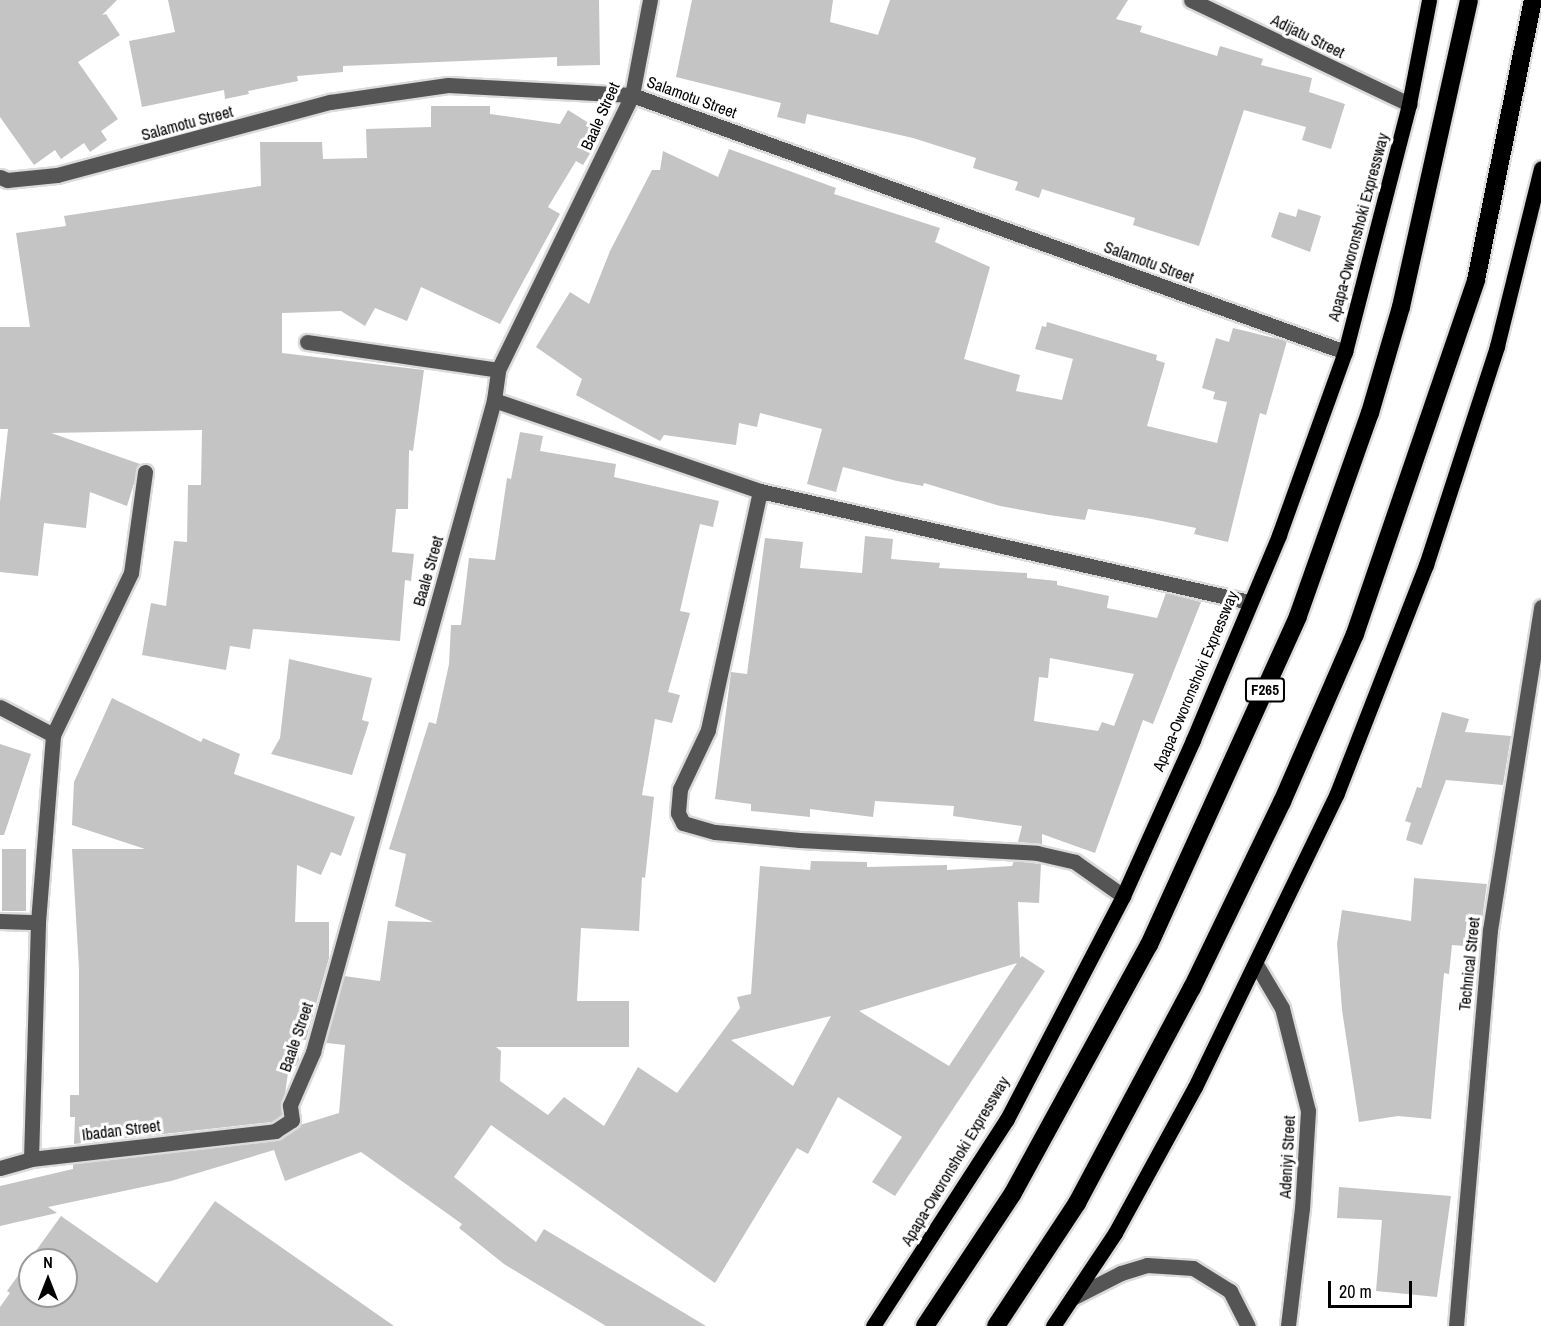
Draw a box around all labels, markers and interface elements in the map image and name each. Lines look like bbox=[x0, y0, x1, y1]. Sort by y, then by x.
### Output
street label: Adijatu Street bbox=[1268, 10, 1348, 62]
street label: Salamotu Street bbox=[645, 72, 739, 122]
street label: Baale Street bbox=[577, 79, 623, 153]
street label: Salamotu Street bbox=[139, 102, 235, 144]
street label: Apapa-Oworonshoki Expressway bbox=[1324, 131, 1392, 323]
street label: Salamotu Street bbox=[1102, 237, 1196, 287]
street label: Baale Street bbox=[409, 534, 447, 608]
street label: Apapa-Oworonshoki Expressway bbox=[1148, 588, 1242, 774]
road number: F265 bbox=[1244, 678, 1286, 702]
street label: Technical Street bbox=[1455, 916, 1483, 1012]
street label: Baale Street bbox=[275, 1000, 317, 1074]
street label: Apapa-Oworonshoki Expressway bbox=[897, 1073, 1013, 1249]
street label: Adeniyi Street bbox=[1275, 1115, 1299, 1199]
street label: Ibadan Street bbox=[81, 1116, 161, 1144]
north arrow bbox=[18, 1248, 78, 1308]
text: N bbox=[43, 1251, 53, 1273]
scale bar bbox=[1331, 1269, 1415, 1307]
text: 20 m bbox=[1339, 1279, 1372, 1304]

